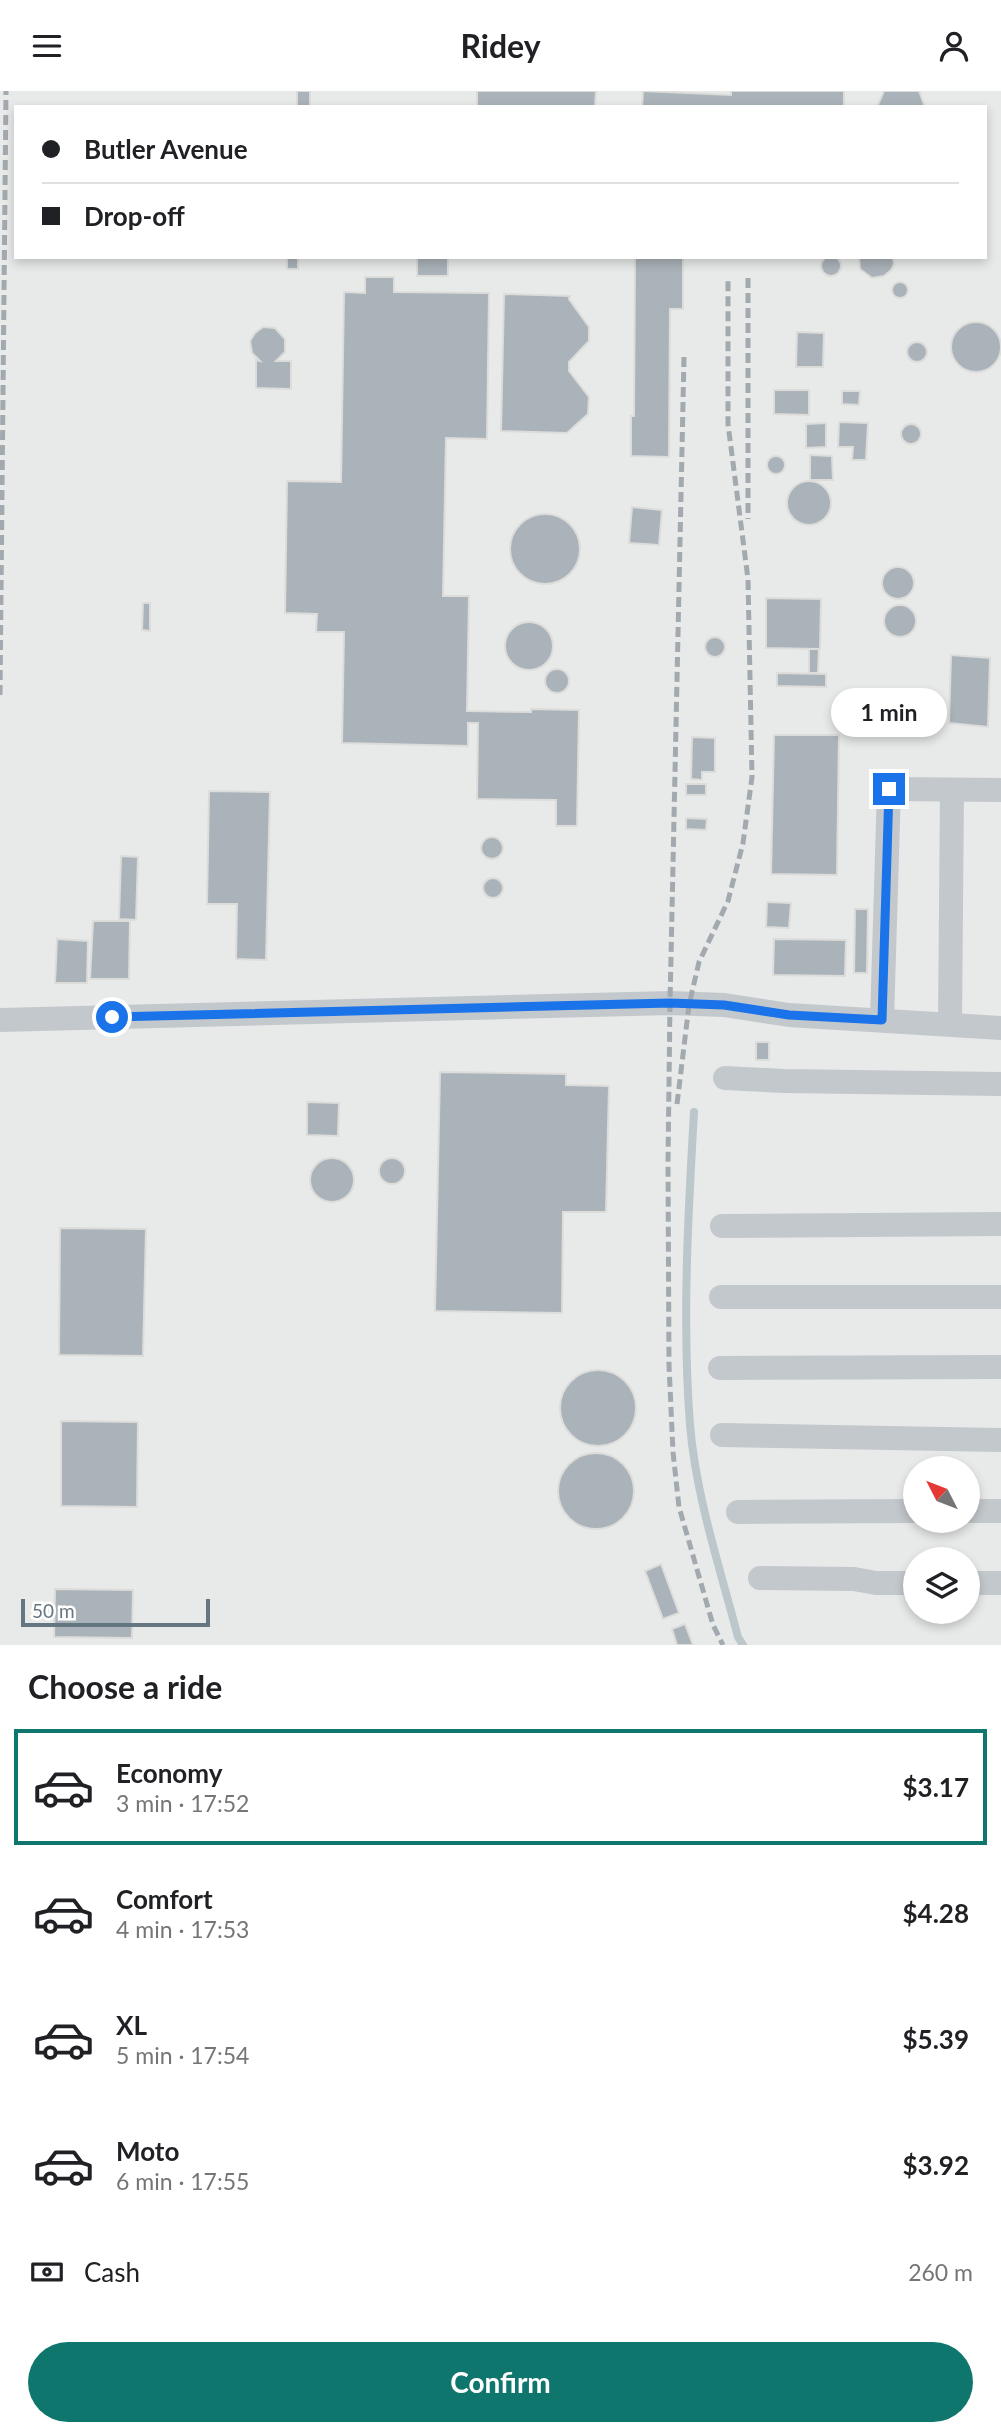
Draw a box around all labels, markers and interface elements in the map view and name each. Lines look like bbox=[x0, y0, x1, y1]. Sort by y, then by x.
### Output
text: Ridey bbox=[460, 26, 541, 65]
icon: menu bbox=[28, 27, 66, 65]
icon: person bbox=[935, 27, 973, 65]
text: Butler Avenue bbox=[84, 133, 248, 165]
text: Drop-off bbox=[84, 200, 185, 232]
callout: 1 min bbox=[831, 687, 947, 737]
text: 1 min bbox=[860, 698, 918, 726]
route end bbox=[873, 773, 905, 805]
route start bbox=[96, 1001, 128, 1033]
north arrow bbox=[903, 1456, 980, 1533]
map controls bbox=[903, 1456, 980, 1624]
button: layers bbox=[903, 1547, 980, 1624]
scale bar bbox=[21, 1596, 210, 1628]
text: 50 m bbox=[32, 1599, 75, 1622]
text: Choose a ride bbox=[28, 1667, 222, 1706]
icon: car bbox=[32, 1756, 95, 1819]
text: Economy bbox=[116, 1757, 222, 1789]
text: $3.17 bbox=[903, 1771, 969, 1803]
text: 3 min · 17:52 bbox=[116, 1789, 249, 1817]
icon: car bbox=[32, 1882, 95, 1945]
text: Comfort bbox=[116, 1883, 213, 1915]
text: $4.28 bbox=[903, 1897, 969, 1929]
text: 4 min · 17:53 bbox=[116, 1915, 249, 1943]
icon: car bbox=[32, 2008, 95, 2071]
text: XL bbox=[116, 2009, 147, 2041]
text: $5.39 bbox=[903, 2023, 969, 2055]
text: 5 min · 17:54 bbox=[116, 2041, 249, 2069]
icon: car bbox=[32, 2134, 95, 2197]
text: Moto bbox=[116, 2135, 179, 2167]
text: $3.92 bbox=[903, 2149, 969, 2181]
text: 6 min · 17:55 bbox=[116, 2167, 249, 2195]
icon: cash bbox=[28, 2253, 66, 2291]
text: Cash bbox=[84, 2256, 140, 2288]
text: 260 m bbox=[908, 2258, 973, 2286]
button: Confirm bbox=[28, 2342, 973, 2422]

